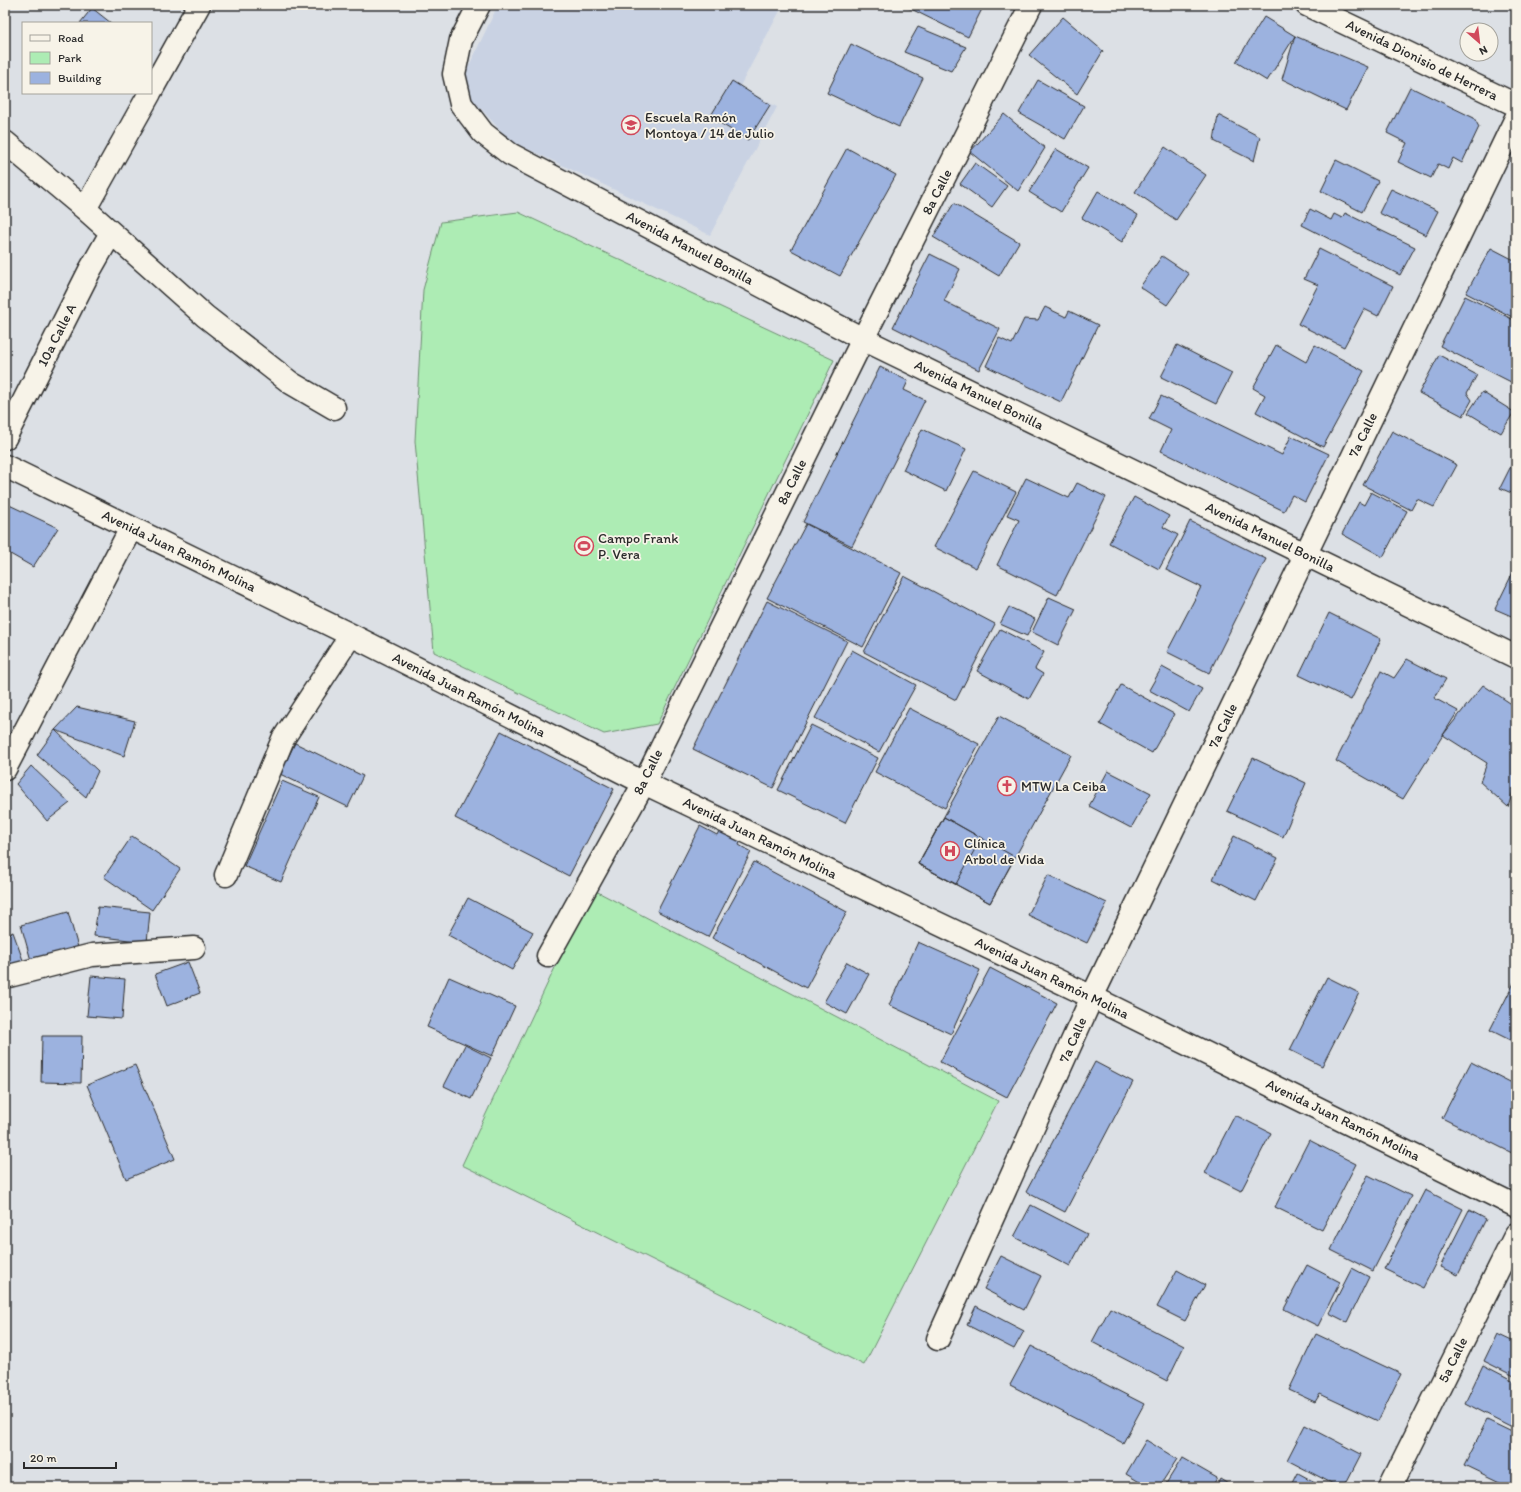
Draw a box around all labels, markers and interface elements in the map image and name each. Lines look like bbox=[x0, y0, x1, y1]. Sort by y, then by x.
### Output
street label: Avenida Dionisio de Herrera bbox=[1343, 16, 1501, 104]
legend bbox=[22, 22, 152, 94]
north arrow bbox=[1459, 22, 1499, 62]
text: Road bbox=[58, 31, 84, 45]
text: N bbox=[1477, 43, 1490, 58]
text: Park bbox=[58, 51, 82, 65]
text: Building bbox=[58, 71, 102, 85]
place label: Escuela Ramón Montoya / 14 de Julio bbox=[645, 109, 774, 142]
school or university icon: Escuela Ramón Montoya / 14 de Julio bbox=[620, 114, 642, 136]
street label: 8a Calle bbox=[918, 166, 956, 218]
street label: Avenida Manuel Bonilla bbox=[623, 207, 757, 289]
street label: 10a Calle A bbox=[34, 301, 80, 369]
street label: Avenida Manuel Bonilla bbox=[912, 356, 1047, 434]
street label: 7a Calle bbox=[1345, 410, 1381, 460]
street label: 8a Calle bbox=[774, 456, 810, 508]
street label: Avenida Manuel Bonilla bbox=[1203, 498, 1338, 576]
street label: Avenida Juan Ramón Molina bbox=[99, 506, 259, 596]
place label: Campo Frank P. Vera bbox=[598, 530, 678, 563]
sports icon: Campo Frank P. Vera bbox=[573, 535, 595, 557]
street label: Avenida Juan Ramón Molina bbox=[390, 649, 549, 741]
street label: 7a Calle bbox=[1205, 701, 1241, 751]
street label: 8a Calle bbox=[630, 746, 666, 798]
church icon: MTW La Ceiba bbox=[996, 775, 1018, 797]
place label: MTW La Ceiba bbox=[1021, 778, 1107, 795]
street label: Avenida Juan Ramón Molina bbox=[680, 793, 840, 883]
place label: Clínica Arbol de Vida bbox=[964, 835, 1045, 868]
hospital icon: Clínica Arbol de Vida bbox=[939, 840, 961, 862]
street label: Avenida Juan Ramón Molina bbox=[972, 933, 1132, 1023]
street label: 7a Calle bbox=[1055, 1014, 1091, 1065]
street label: Avenida Juan Ramón Molina bbox=[1263, 1075, 1423, 1165]
street label: 5a Calle bbox=[1435, 1334, 1471, 1385]
scale bar bbox=[24, 1444, 116, 1470]
text: 20 m bbox=[30, 1451, 57, 1465]

